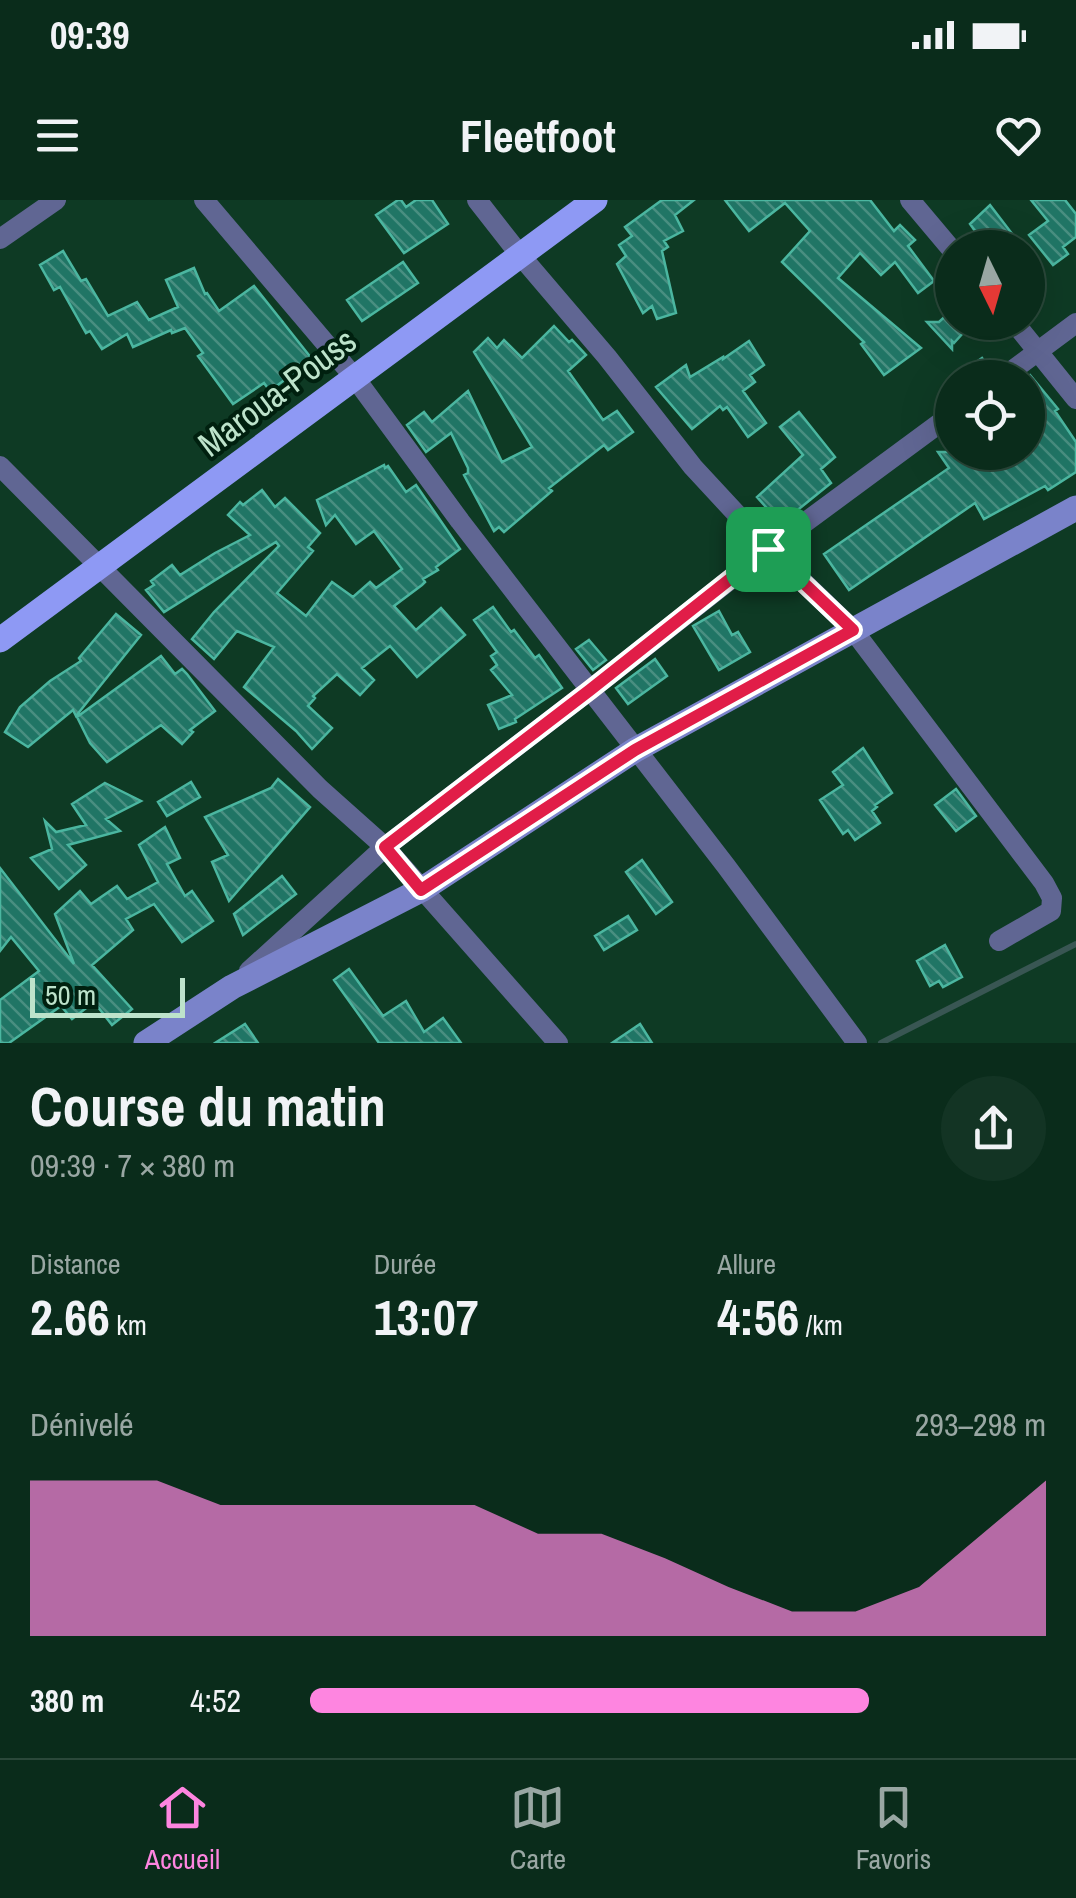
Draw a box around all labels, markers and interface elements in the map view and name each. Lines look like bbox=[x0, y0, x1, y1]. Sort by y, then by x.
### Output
text: 09:39 bbox=[50, 10, 130, 61]
text: Fleetfoot bbox=[460, 105, 616, 166]
icon: menu bbox=[30, 108, 85, 163]
icon: heart bbox=[991, 108, 1046, 163]
north arrow bbox=[935, 230, 1045, 340]
map controls bbox=[935, 230, 1045, 470]
street label: Maroua-Pouss bbox=[188, 317, 366, 467]
button: locate bbox=[935, 360, 1045, 470]
pin bbox=[726, 507, 811, 592]
icon: arrive bbox=[741, 522, 796, 577]
scale bar bbox=[30, 973, 185, 1018]
text: 50 m bbox=[45, 976, 96, 1014]
text: Course du matin bbox=[30, 1069, 386, 1143]
button: share bbox=[941, 1076, 1046, 1181]
text: 09:39 · 7 × 380 m bbox=[30, 1144, 235, 1187]
text: Distance bbox=[30, 1245, 121, 1283]
text: Durée bbox=[374, 1245, 436, 1283]
text: Allure bbox=[717, 1245, 776, 1283]
text: 2.66 bbox=[30, 1283, 110, 1351]
text: 13:07 bbox=[374, 1283, 479, 1351]
text: 4:56 bbox=[717, 1283, 799, 1351]
text: km bbox=[110, 1306, 147, 1344]
text: /km bbox=[799, 1306, 843, 1344]
text: Dénivelé bbox=[30, 1403, 134, 1446]
text: 293–298 m bbox=[915, 1403, 1046, 1446]
text: 380 m bbox=[30, 1679, 104, 1722]
text: 4:52 bbox=[190, 1679, 241, 1722]
tab: Accueil bbox=[145, 1780, 220, 1878]
tab: Carte bbox=[510, 1780, 566, 1878]
tab: Favoris bbox=[856, 1780, 931, 1878]

